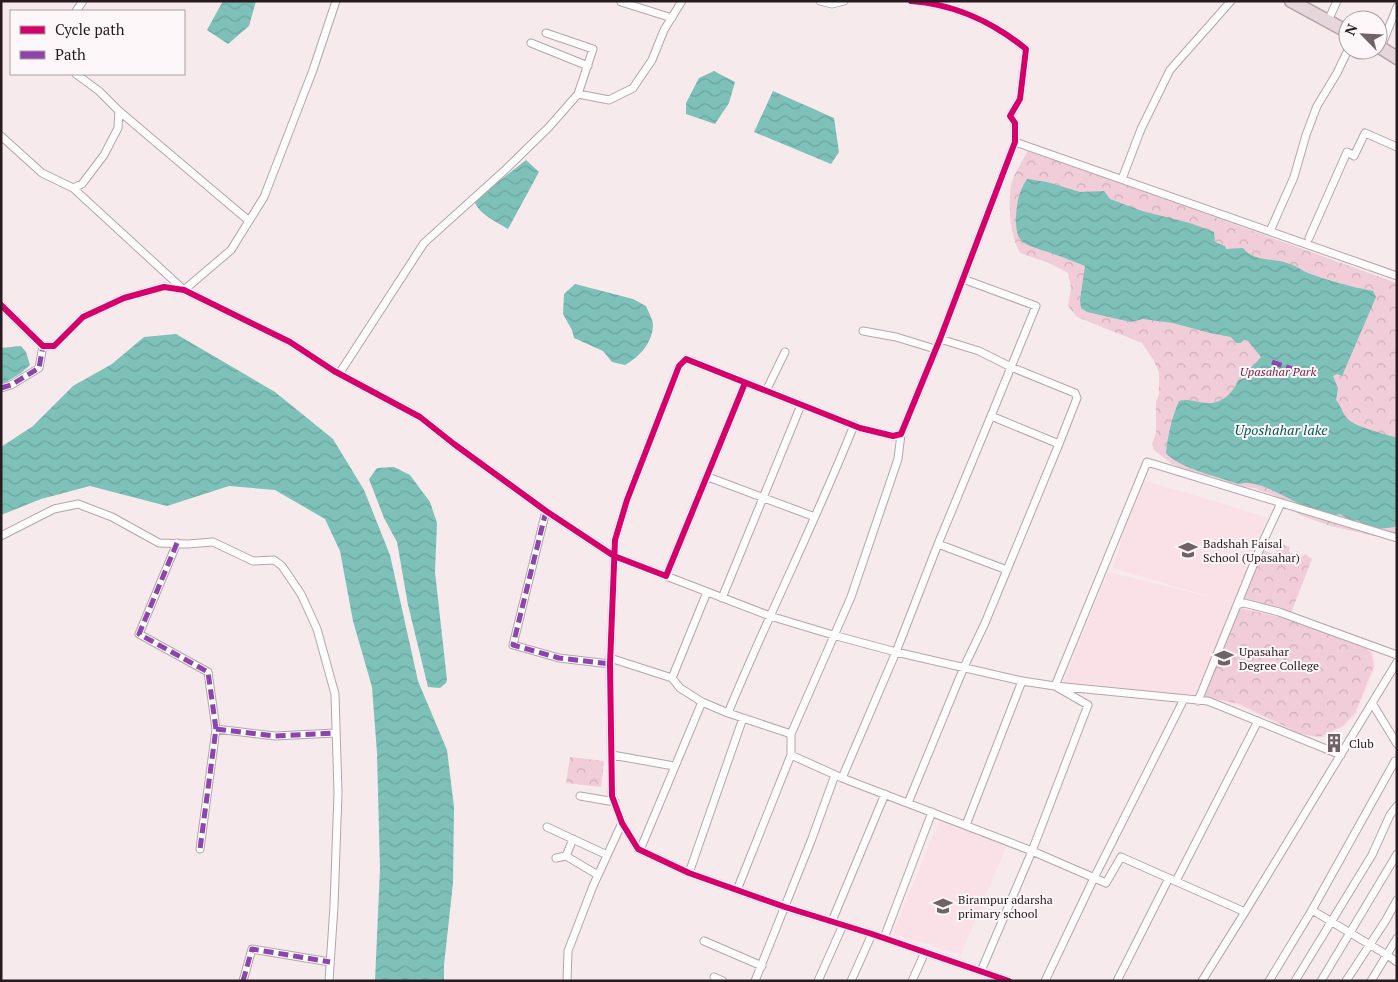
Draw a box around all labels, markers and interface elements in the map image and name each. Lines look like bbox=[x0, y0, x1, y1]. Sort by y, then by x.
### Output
legend bbox=[10, 10, 185, 75]
north arrow bbox=[1338, 10, 1388, 60]
text: Cycle path bbox=[55, 19, 125, 39]
text: N bbox=[1340, 20, 1362, 38]
text: Path bbox=[55, 44, 86, 64]
park label: Upasahar Park bbox=[1240, 364, 1316, 379]
water label: Uposhahar lake bbox=[1234, 420, 1328, 439]
place label: Badshah Faisal School (Upasahar) bbox=[1203, 536, 1300, 565]
school or university icon: Badshah Faisal School (Upasahar) bbox=[1177, 539, 1199, 561]
place label: Upasahar Degree College bbox=[1239, 644, 1319, 673]
school or university icon: Upasahar Degree College bbox=[1213, 647, 1235, 669]
building icon: Club bbox=[1323, 732, 1345, 754]
place label: Club bbox=[1349, 736, 1374, 751]
place label: Birampur adarsha primary school bbox=[958, 892, 1053, 921]
school or university icon: Birampur adarsha primary school bbox=[932, 895, 954, 917]

